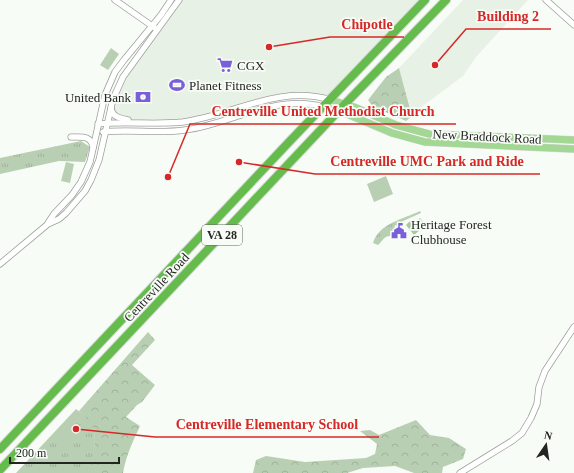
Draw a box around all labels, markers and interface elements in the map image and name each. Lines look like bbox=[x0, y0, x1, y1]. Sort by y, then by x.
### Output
callout: Building 2 bbox=[466, 3, 551, 29]
text: Building 2 bbox=[477, 9, 539, 24]
callout: Chipotle bbox=[330, 11, 404, 37]
text: Chipotle bbox=[341, 17, 393, 32]
supermarket icon: CGX bbox=[216, 56, 234, 74]
place label: CGX bbox=[237, 58, 265, 73]
sports icon: Planet Fitness bbox=[168, 76, 186, 94]
place label: Planet Fitness bbox=[189, 78, 262, 93]
bank icon: United Bank bbox=[134, 88, 152, 106]
place label: United Bank bbox=[65, 90, 131, 105]
callout: Centreville United Methodist Church bbox=[190, 98, 456, 124]
text: Centreville United Methodist Church bbox=[211, 104, 435, 119]
street label: New Braddock Road bbox=[432, 126, 542, 147]
callout: Centreville UMC Park and Ride bbox=[315, 148, 540, 174]
text: Centreville UMC Park and Ride bbox=[330, 154, 524, 169]
place label: Heritage Forest Clubhouse bbox=[411, 217, 492, 247]
public building icon: Heritage Forest Clubhouse bbox=[390, 222, 408, 240]
road number: VA 28 bbox=[202, 225, 242, 245]
street label: Centreville Road bbox=[121, 250, 192, 325]
callout: Centreville Elementary School bbox=[155, 411, 379, 437]
text: Centreville Elementary School bbox=[176, 417, 358, 432]
north arrow bbox=[526, 425, 566, 465]
text: N bbox=[543, 429, 554, 442]
scale bar bbox=[10, 439, 119, 465]
text: 200 m bbox=[16, 446, 47, 460]

